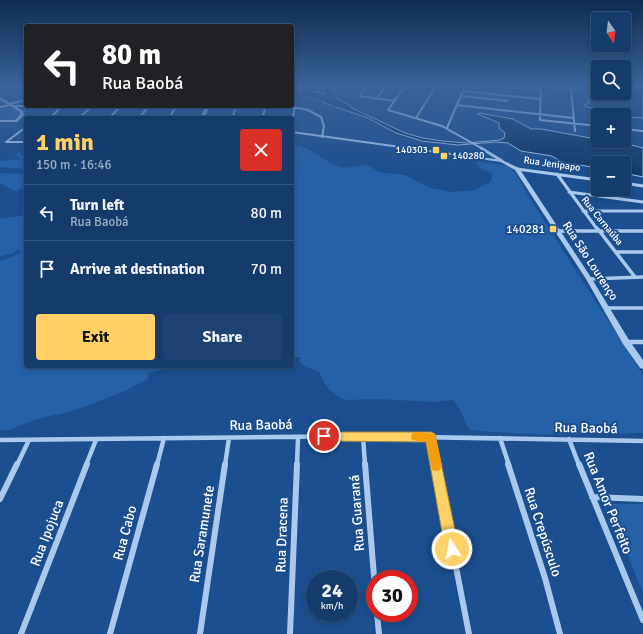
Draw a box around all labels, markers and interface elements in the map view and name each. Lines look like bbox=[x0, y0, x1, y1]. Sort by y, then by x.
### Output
north arrow bbox=[591, 12, 631, 52]
map controls bbox=[591, 12, 631, 196]
text: 80 m bbox=[102, 38, 161, 72]
icon: left bbox=[36, 40, 88, 92]
button: search bbox=[591, 60, 631, 100]
text: Rua Baobá bbox=[102, 72, 183, 94]
button: + bbox=[591, 108, 631, 148]
text: 1 min bbox=[36, 127, 94, 157]
button: close bbox=[240, 129, 282, 171]
place label: 140303 bbox=[396, 144, 428, 156]
marker: 140303 bbox=[431, 145, 441, 155]
place label: 140280 bbox=[452, 150, 484, 162]
marker: 140280 bbox=[439, 151, 449, 161]
street label: Rua Jenipapo bbox=[523, 154, 581, 174]
button: − bbox=[591, 156, 631, 196]
text: 150 m · 16:46 bbox=[36, 157, 112, 173]
street label: Rua Carnaúba bbox=[579, 194, 625, 248]
text: Turn left bbox=[70, 196, 124, 214]
icon: left bbox=[36, 202, 58, 224]
text: 80 m bbox=[251, 204, 282, 222]
text: Rua Baobá bbox=[70, 214, 129, 230]
street label: Rua São Lourenço bbox=[559, 219, 621, 303]
place label: 140281 bbox=[506, 222, 545, 237]
marker: 140281 bbox=[548, 224, 558, 234]
icon: arrive bbox=[36, 258, 58, 280]
text: Arrive at destination bbox=[70, 260, 205, 278]
text: 70 m bbox=[251, 260, 282, 278]
button: Exit bbox=[36, 314, 155, 360]
button: Share bbox=[163, 314, 282, 360]
street label: Rua Baobá bbox=[229, 416, 293, 434]
pin bbox=[307, 419, 341, 453]
street label: Rua Baobá bbox=[554, 419, 618, 437]
icon: arrive bbox=[313, 425, 335, 447]
street label: Rua Amor Perfeito bbox=[580, 449, 636, 557]
street label: Rua Guaraná bbox=[346, 474, 368, 552]
street label: Rua Saramunete bbox=[186, 484, 218, 584]
street label: Rua Crepúsculo bbox=[521, 485, 565, 579]
street label: Rua Ipojuca bbox=[27, 497, 67, 569]
street label: Rua Dracena bbox=[272, 497, 292, 573]
street label: Rua Cabo bbox=[110, 504, 140, 562]
position arrow bbox=[431, 528, 473, 570]
speed limit sign: 30 bbox=[366, 570, 418, 622]
text: 24 bbox=[321, 578, 343, 603]
text: km/h bbox=[321, 600, 343, 612]

